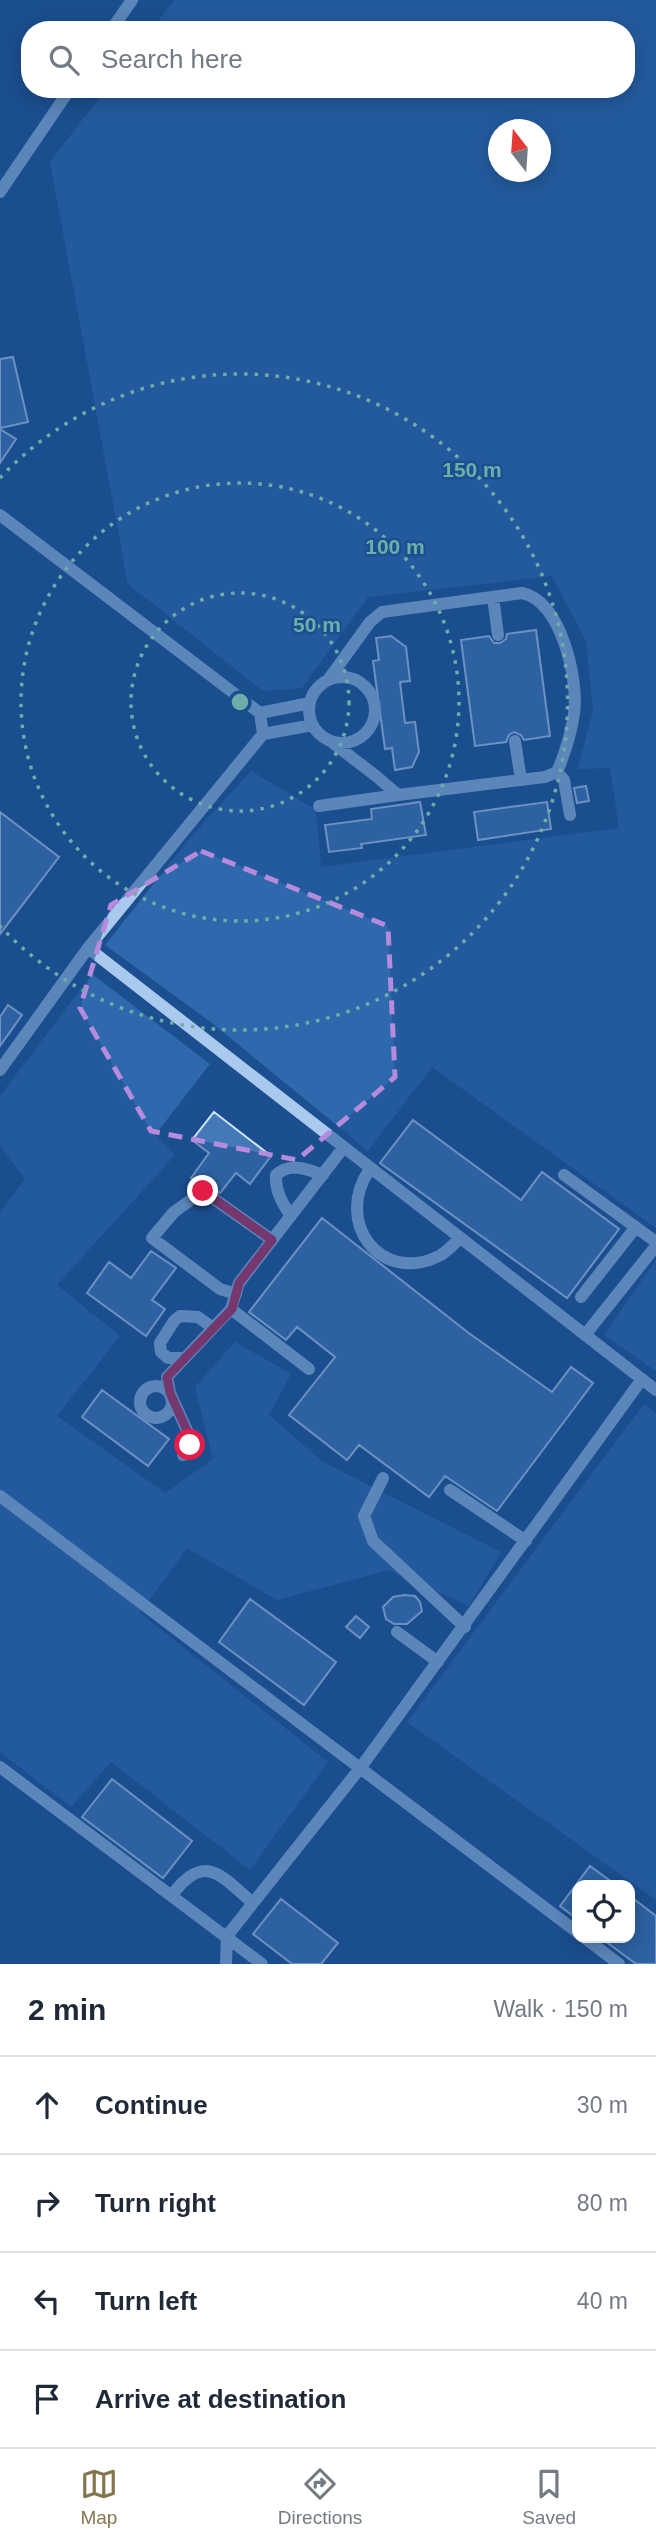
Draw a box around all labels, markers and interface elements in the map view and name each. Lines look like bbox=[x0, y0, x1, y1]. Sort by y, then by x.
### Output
search box bbox=[21, 21, 635, 98]
icon: search bbox=[45, 41, 83, 79]
text: Search here bbox=[101, 44, 243, 74]
north arrow bbox=[488, 119, 551, 182]
text: 150 m bbox=[442, 458, 502, 481]
text: 100 m bbox=[365, 535, 425, 558]
text: 50 m bbox=[293, 613, 341, 636]
centre of rings bbox=[228, 690, 252, 714]
route end bbox=[187, 1175, 218, 1206]
route start bbox=[174, 1429, 205, 1460]
map controls bbox=[572, 1880, 635, 1943]
button: locate bbox=[572, 1880, 635, 1943]
text: 2 min bbox=[28, 1993, 106, 2026]
text: Walk · 150 m bbox=[493, 1996, 628, 2022]
icon: ahead bbox=[28, 2086, 66, 2124]
text: Continue bbox=[95, 2090, 208, 2120]
text: 30 m bbox=[577, 2092, 628, 2118]
icon: right bbox=[28, 2184, 66, 2222]
text: Turn right bbox=[95, 2188, 216, 2218]
text: 80 m bbox=[577, 2190, 628, 2216]
icon: left bbox=[28, 2282, 66, 2320]
text: Turn left bbox=[95, 2286, 197, 2316]
text: 40 m bbox=[577, 2288, 628, 2314]
icon: arrive bbox=[28, 2380, 66, 2418]
text: Arrive at destination bbox=[95, 2384, 346, 2414]
tab: Map bbox=[80, 2465, 118, 2529]
tab: Directions bbox=[278, 2465, 362, 2529]
tab: Saved bbox=[522, 2465, 576, 2529]

